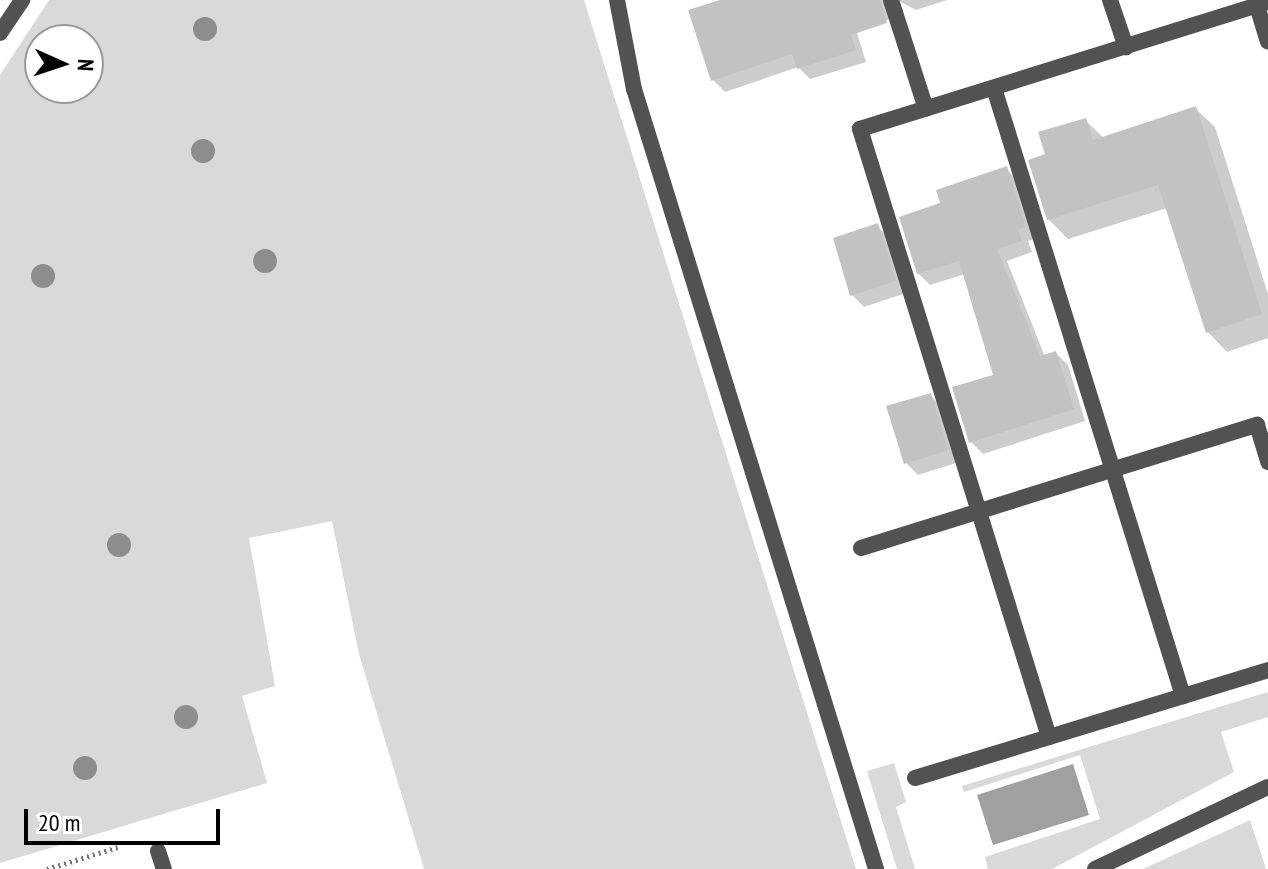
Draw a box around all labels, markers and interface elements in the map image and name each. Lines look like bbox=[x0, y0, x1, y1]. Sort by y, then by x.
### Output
north arrow bbox=[24, 24, 104, 104]
text: N bbox=[72, 58, 100, 72]
scale bar bbox=[28, 793, 224, 843]
text: 20 m bbox=[38, 807, 80, 838]

